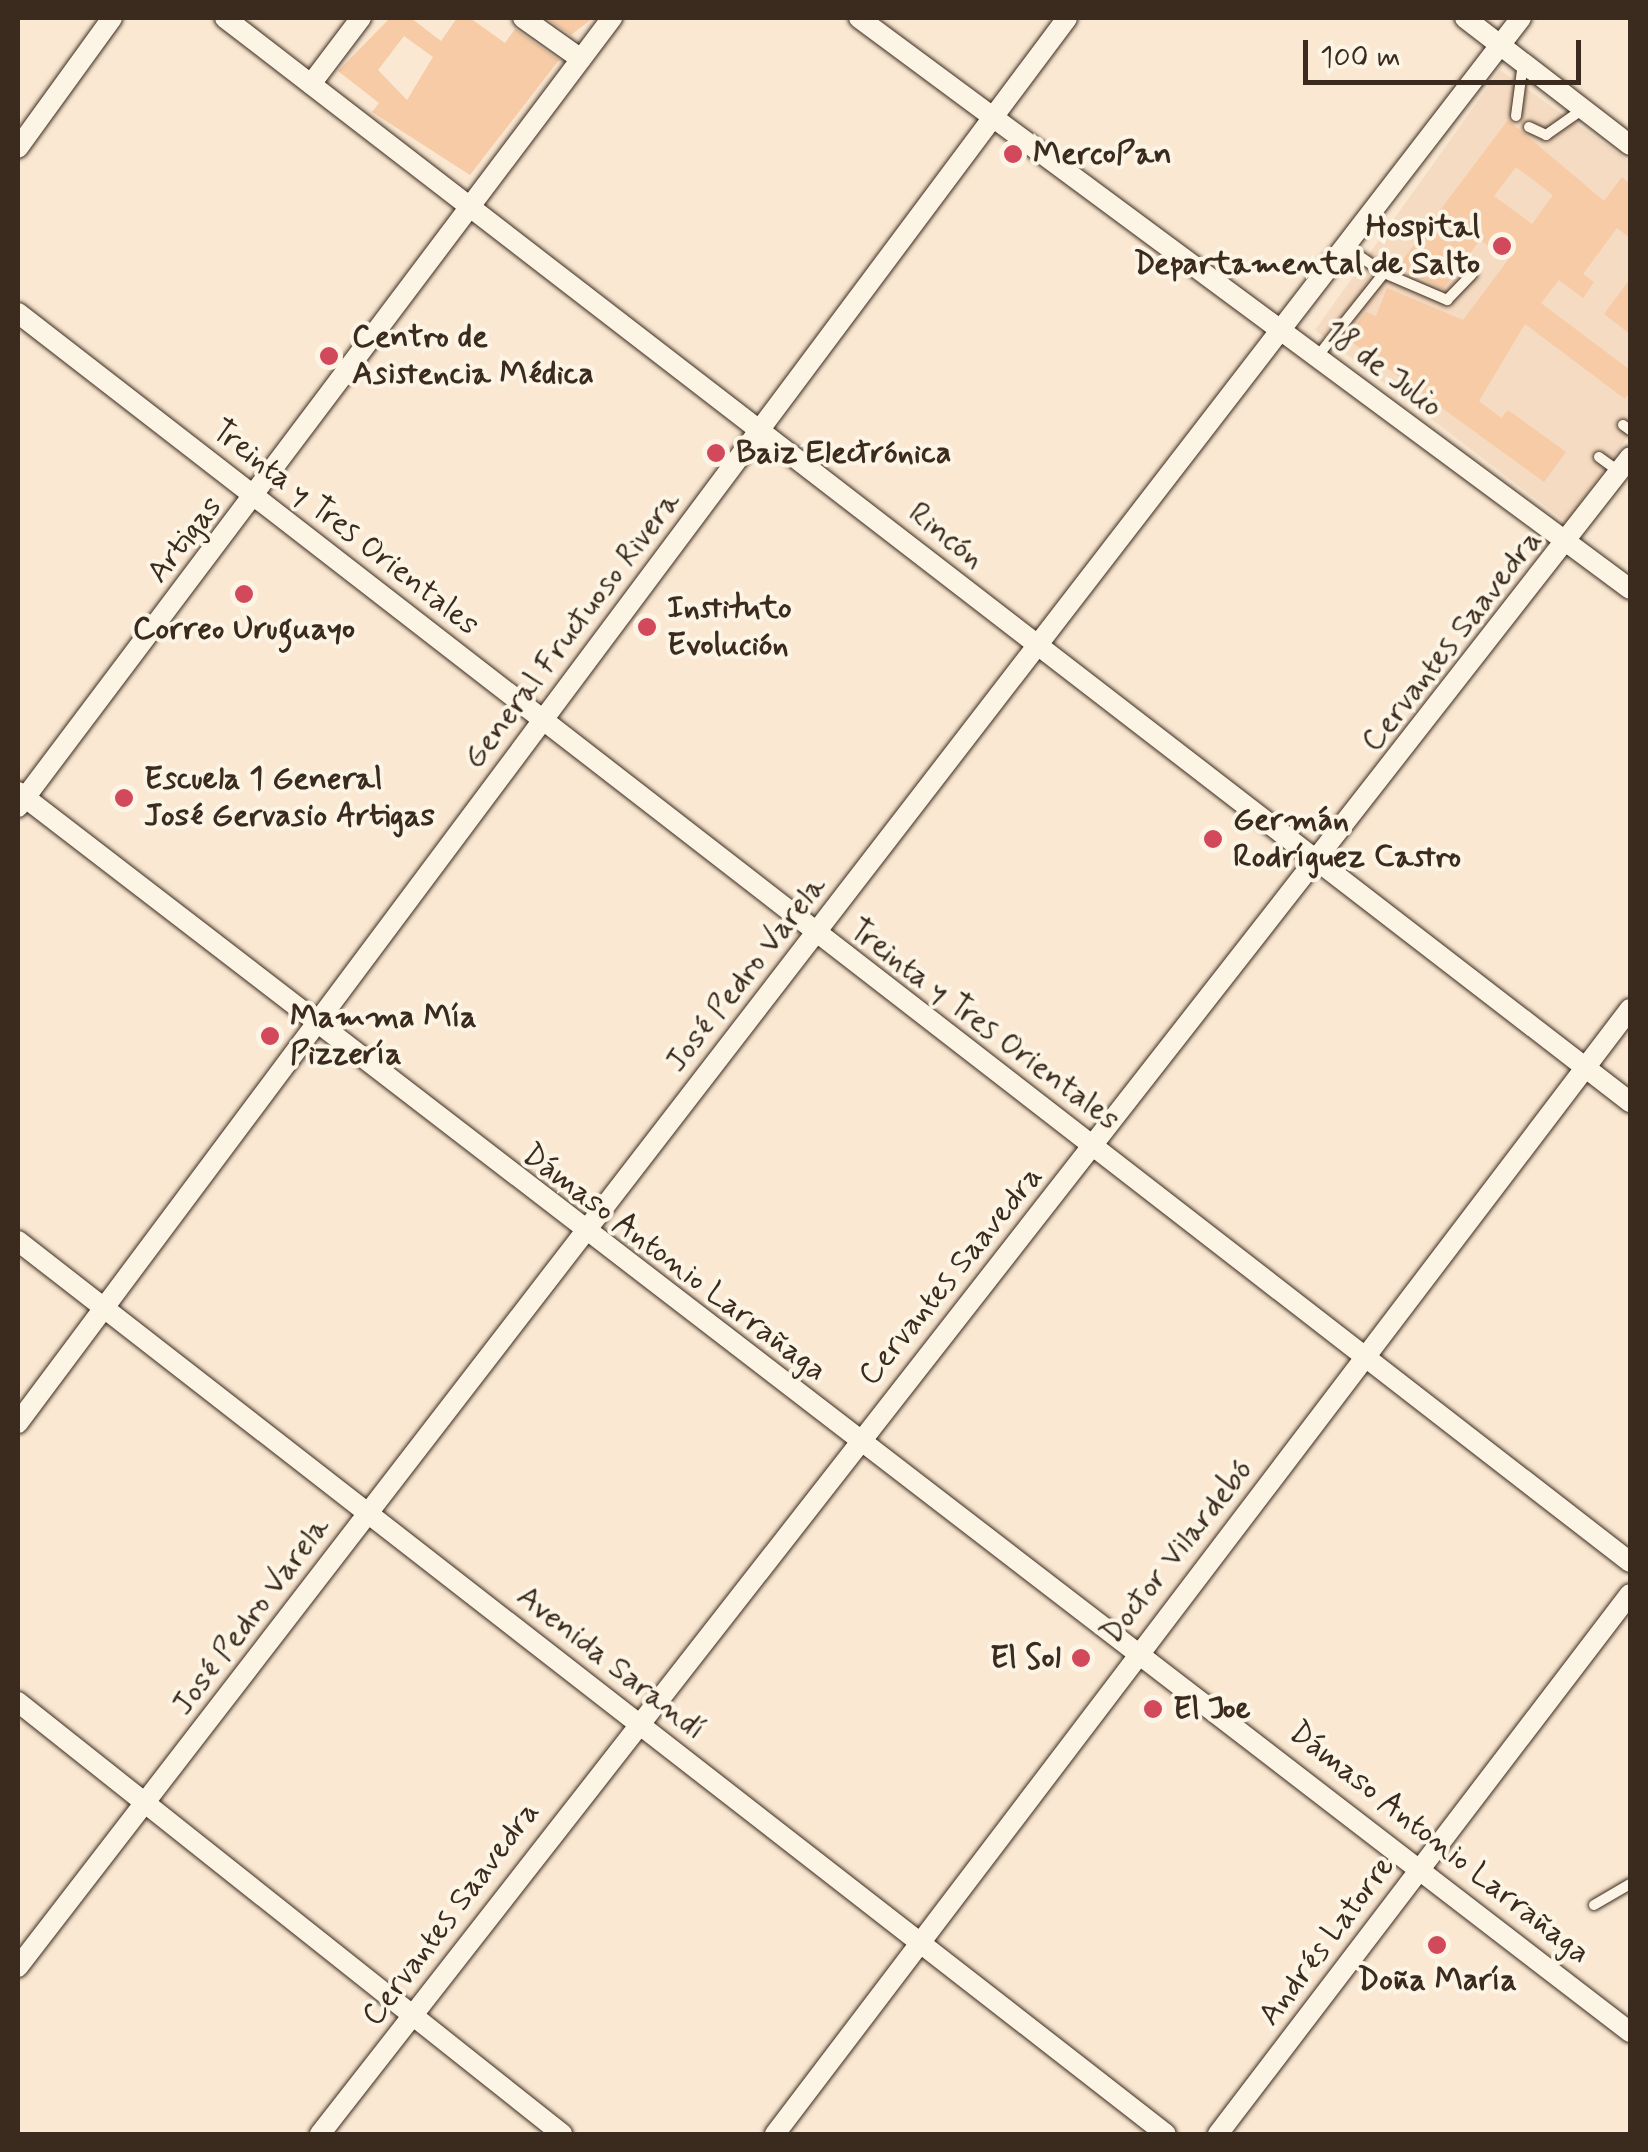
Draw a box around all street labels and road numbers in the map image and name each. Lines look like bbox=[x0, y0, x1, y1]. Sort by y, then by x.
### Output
street label: 18 de Julio bbox=[1314, 310, 1452, 428]
street label: Treinta y Tres Orientales bbox=[203, 411, 487, 645]
street label: General Fructuoso Rivera bbox=[455, 483, 689, 777]
street label: Artigas bbox=[139, 489, 231, 591]
street label: Rincón bbox=[900, 494, 992, 578]
street label: Cervantes Saavedra bbox=[1353, 522, 1551, 760]
street label: José Pedro Varela bbox=[657, 868, 835, 1080]
street label: Treinta y Tres Orientales bbox=[840, 910, 1128, 1140]
street label: Dámaso Antonio Larrañaga bbox=[514, 1136, 834, 1390]
street label: Cervantes Saavedra bbox=[851, 1158, 1051, 1394]
street label: Doctor Vilardebó bbox=[1093, 1452, 1261, 1652]
street label: José Pedro Varela bbox=[164, 1509, 338, 1723]
street label: Avenida Sarandí bbox=[510, 1578, 712, 1748]
street label: Dámaso Antonio Larrañaga bbox=[1281, 1713, 1597, 1973]
street label: Cervantes Saavedra bbox=[354, 1794, 548, 2034]
street label: Andrés Latorre bbox=[1250, 1848, 1404, 2034]

